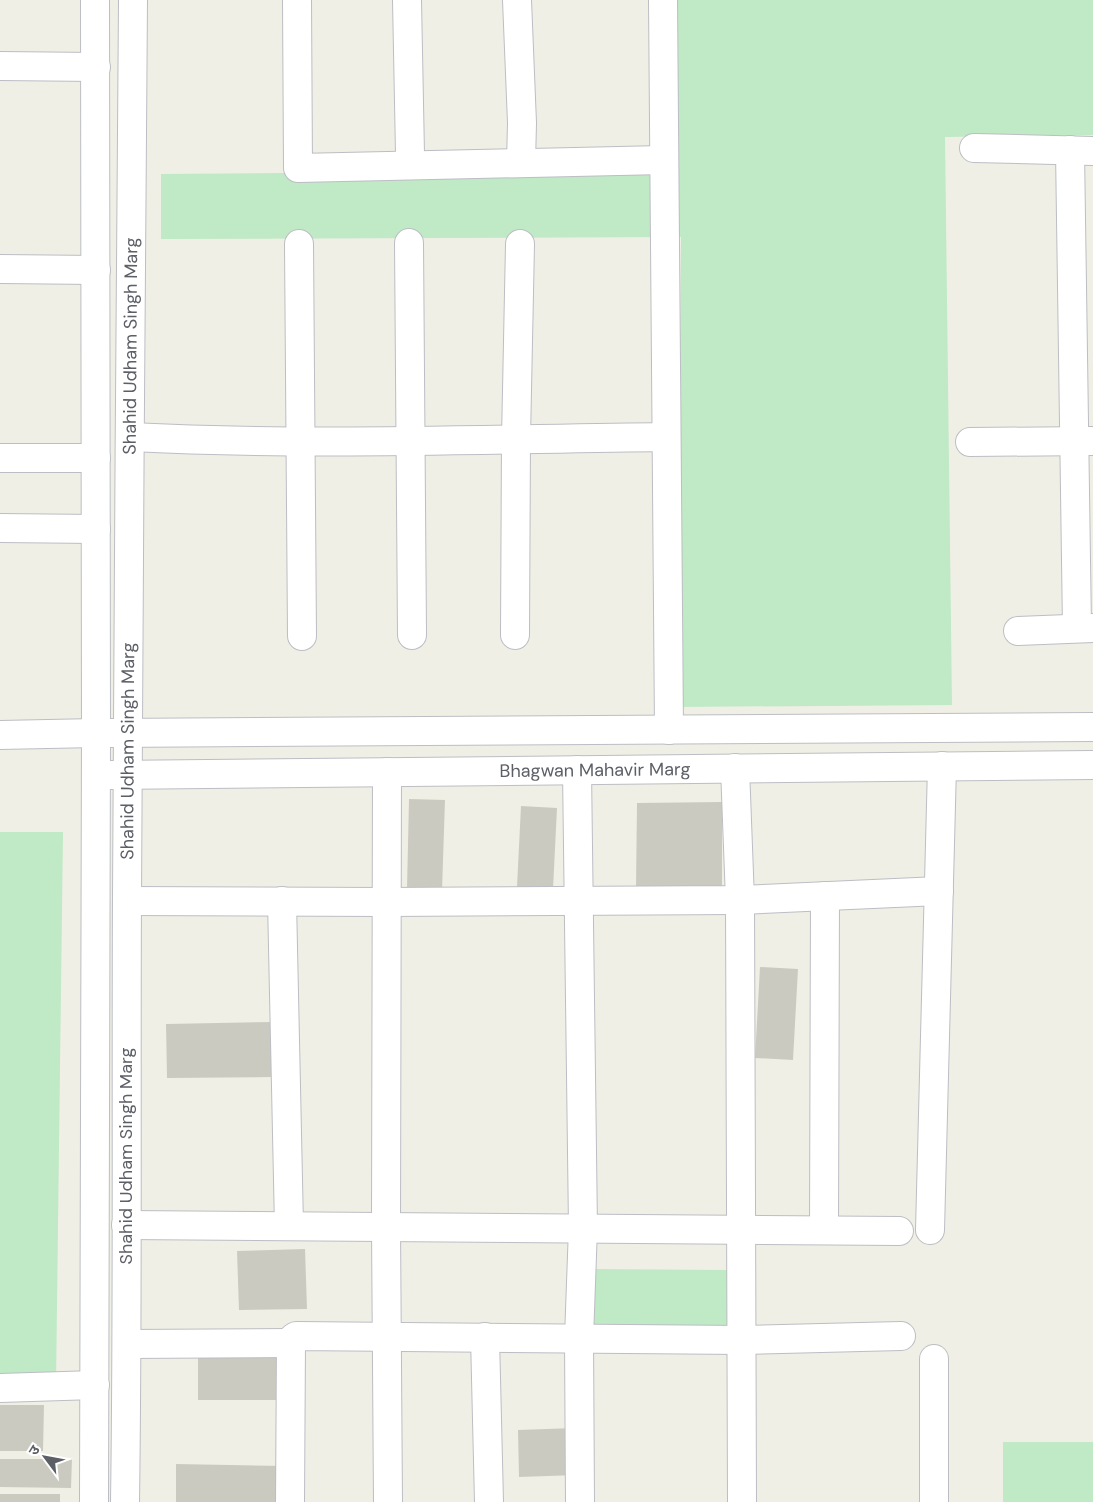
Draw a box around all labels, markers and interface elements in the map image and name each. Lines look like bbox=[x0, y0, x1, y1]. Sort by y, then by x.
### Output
street label: Shahid Udham Singh Marg bbox=[118, 237, 143, 455]
street label: Shahid Udham Singh Marg bbox=[115, 642, 140, 860]
street label: Bhagwan Mahavir Marg bbox=[499, 757, 691, 783]
street label: Shahid Udham Singh Marg bbox=[114, 1047, 138, 1265]
north arrow bbox=[20, 1432, 70, 1482]
text: उ bbox=[24, 1441, 44, 1458]

